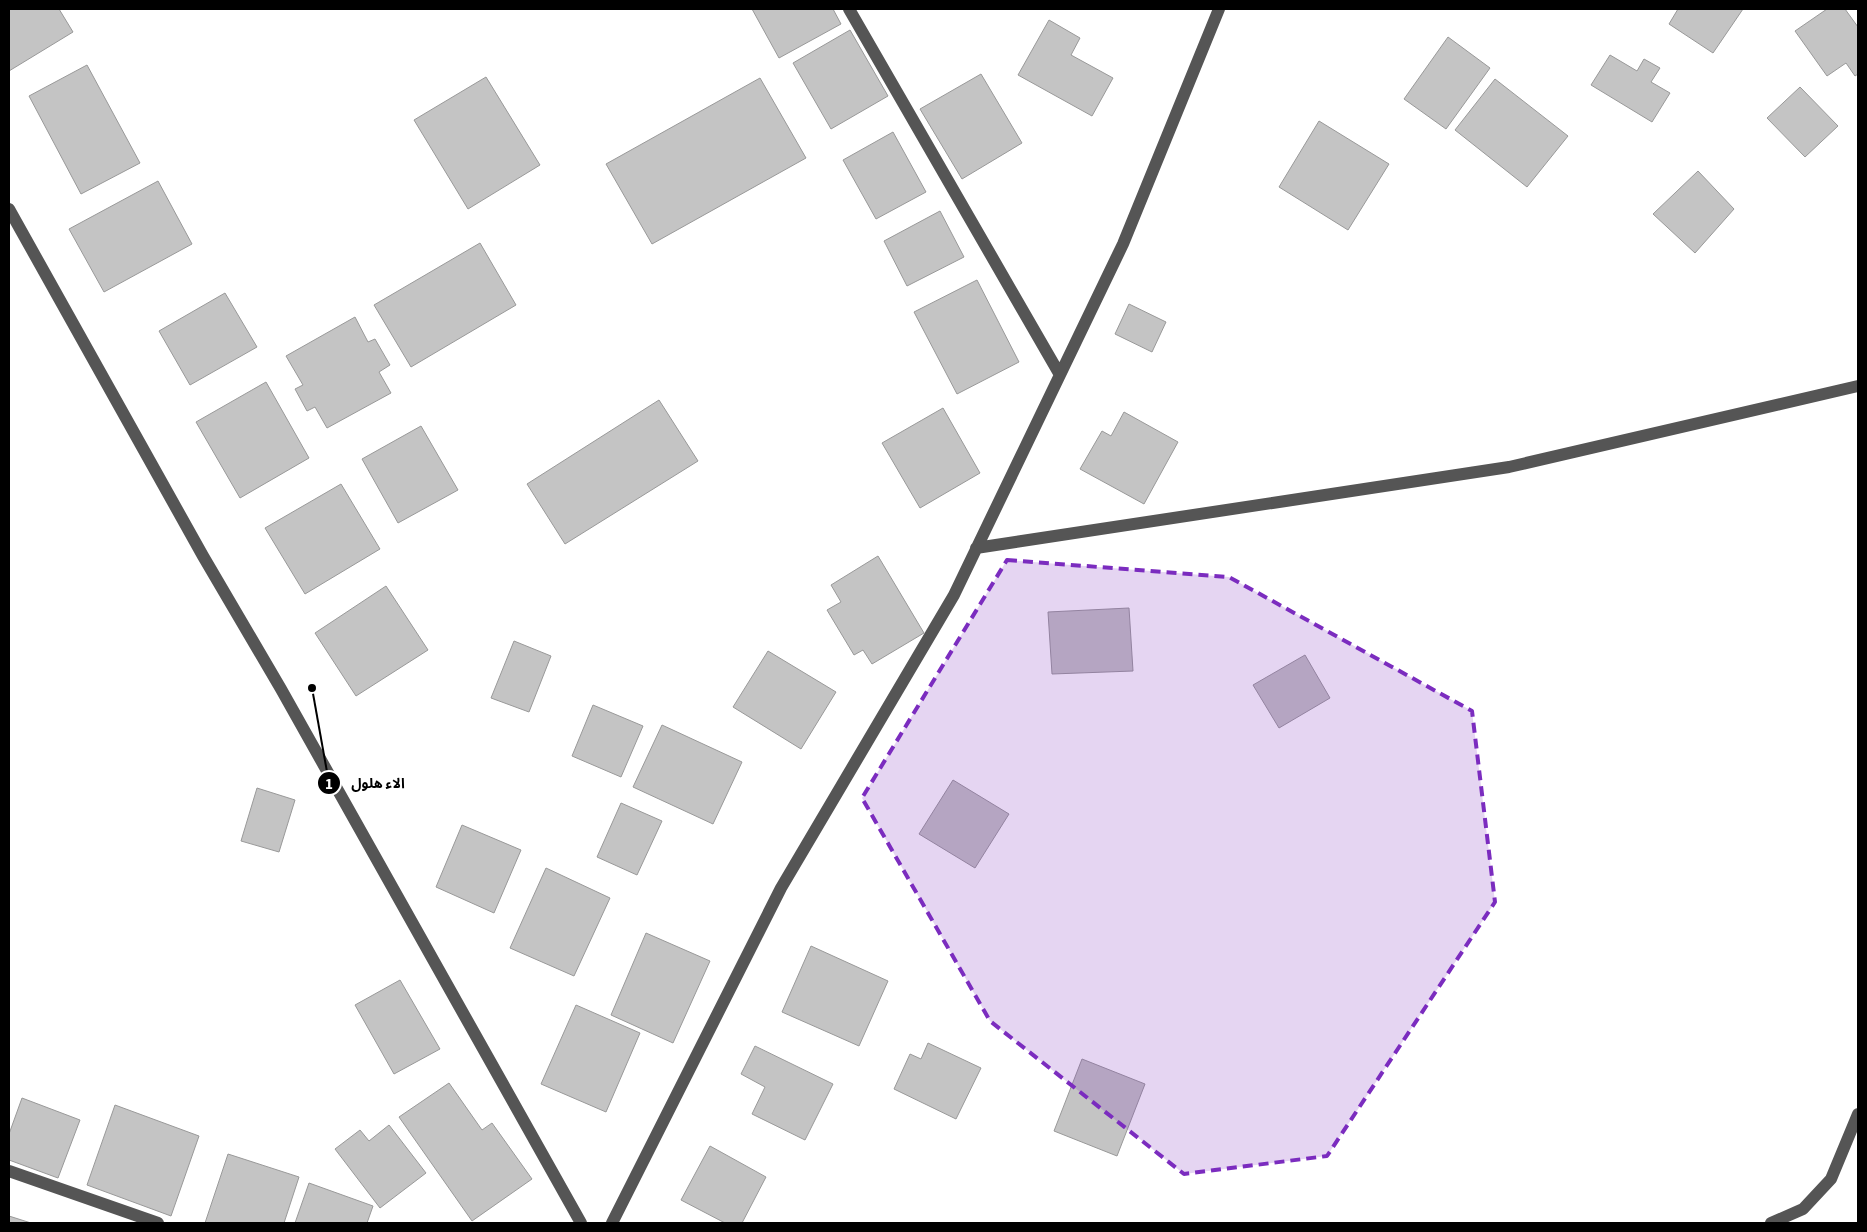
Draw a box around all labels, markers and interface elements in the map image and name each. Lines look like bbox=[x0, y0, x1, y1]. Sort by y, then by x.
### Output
callout: الاء هلول bbox=[316, 769, 415, 798]
text: 1 bbox=[325, 774, 333, 795]
text: الاء هلول bbox=[351, 774, 405, 794]

